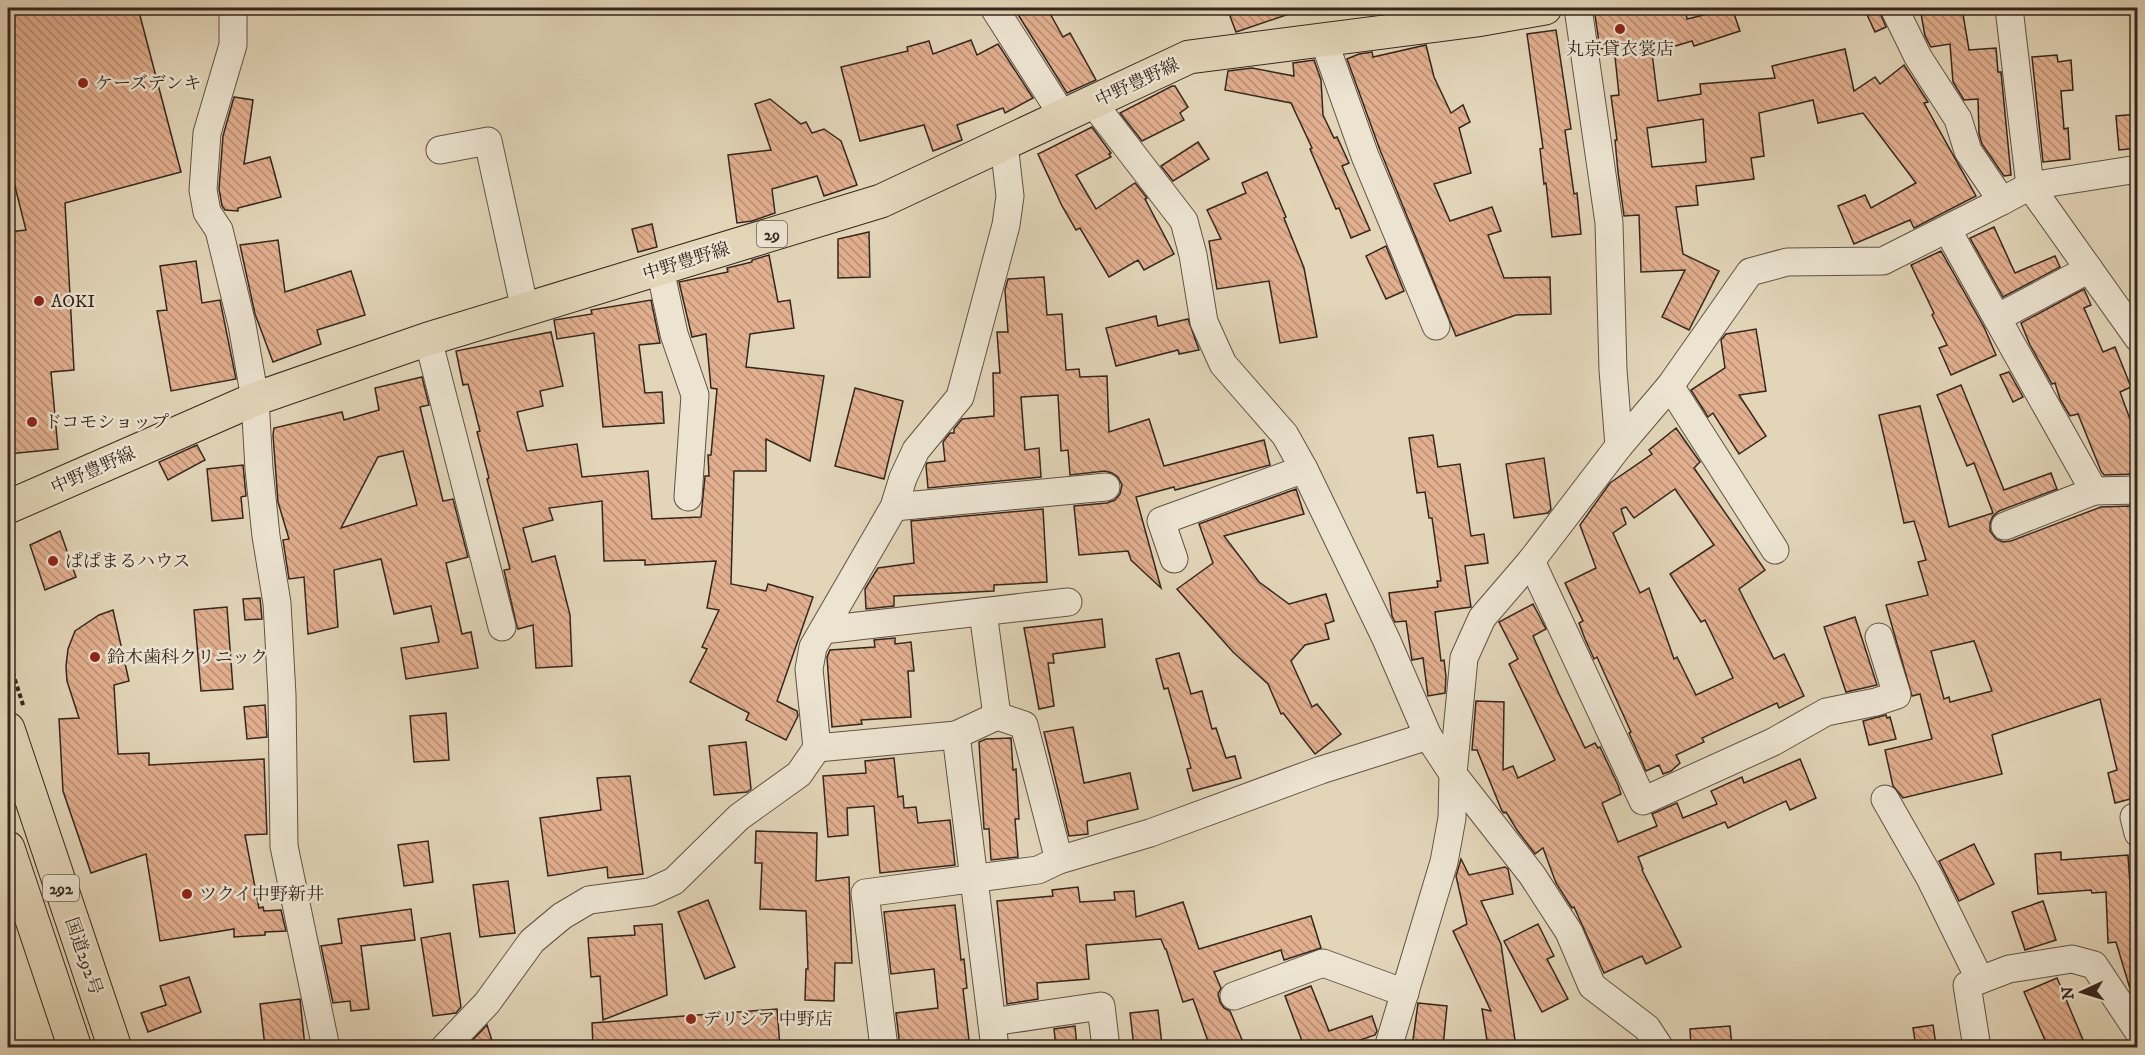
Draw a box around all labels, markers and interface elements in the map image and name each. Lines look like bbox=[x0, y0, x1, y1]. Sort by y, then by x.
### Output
marker: 丸京貸衣裳店 bbox=[1613, 22, 1627, 36]
place label: 丸京貸衣裳店 bbox=[1566, 39, 1674, 61]
street label: 中野豊野線 bbox=[1092, 54, 1183, 112]
place label: ケーズデンキ bbox=[95, 73, 201, 95]
marker: ケーズデンキ bbox=[76, 76, 90, 90]
road number: 29 bbox=[757, 221, 787, 247]
street label: 中野豊野線 bbox=[640, 238, 733, 286]
place label: AOKI bbox=[51, 291, 95, 313]
marker: AOKI bbox=[32, 294, 46, 308]
place label: ドコモショップ bbox=[44, 412, 169, 434]
marker: ドコモショップ bbox=[25, 415, 39, 429]
street label: 中野豊野線 bbox=[48, 443, 139, 499]
place label: ぱぱまるハウス bbox=[65, 551, 190, 573]
marker: ぱぱまるハウス bbox=[46, 554, 60, 568]
place label: 鈴木歯科クリニック bbox=[107, 647, 268, 669]
marker: 鈴木歯科クリニック bbox=[88, 650, 102, 664]
road number: 292 bbox=[43, 875, 79, 901]
place label: ツクイ中野新井 bbox=[199, 884, 324, 906]
marker: ツクイ中野新井 bbox=[180, 887, 194, 901]
street label: 国道292号 bbox=[60, 915, 107, 998]
north arrow bbox=[2052, 962, 2112, 1022]
text: N bbox=[2058, 986, 2078, 1000]
place label: デリシア 中野店 bbox=[703, 1009, 833, 1031]
marker: デリシア 中野店 bbox=[684, 1012, 698, 1026]

